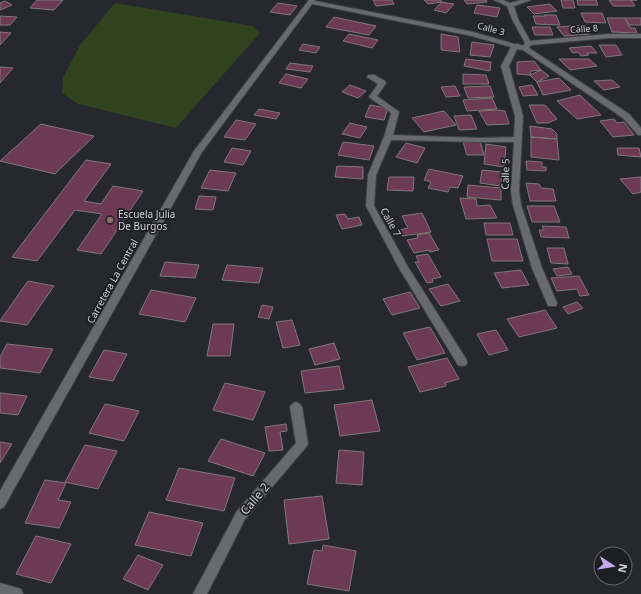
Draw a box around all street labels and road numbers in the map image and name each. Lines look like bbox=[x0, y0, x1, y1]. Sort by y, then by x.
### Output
street label: Calle 3 bbox=[476, 19, 506, 38]
street label: Calle 8 bbox=[570, 21, 598, 36]
street label: Calle 5 bbox=[497, 158, 513, 190]
street label: Calle 7 bbox=[377, 205, 405, 239]
street label: Carretera La Central bbox=[83, 236, 141, 326]
street label: Calle 2 bbox=[236, 479, 273, 518]

